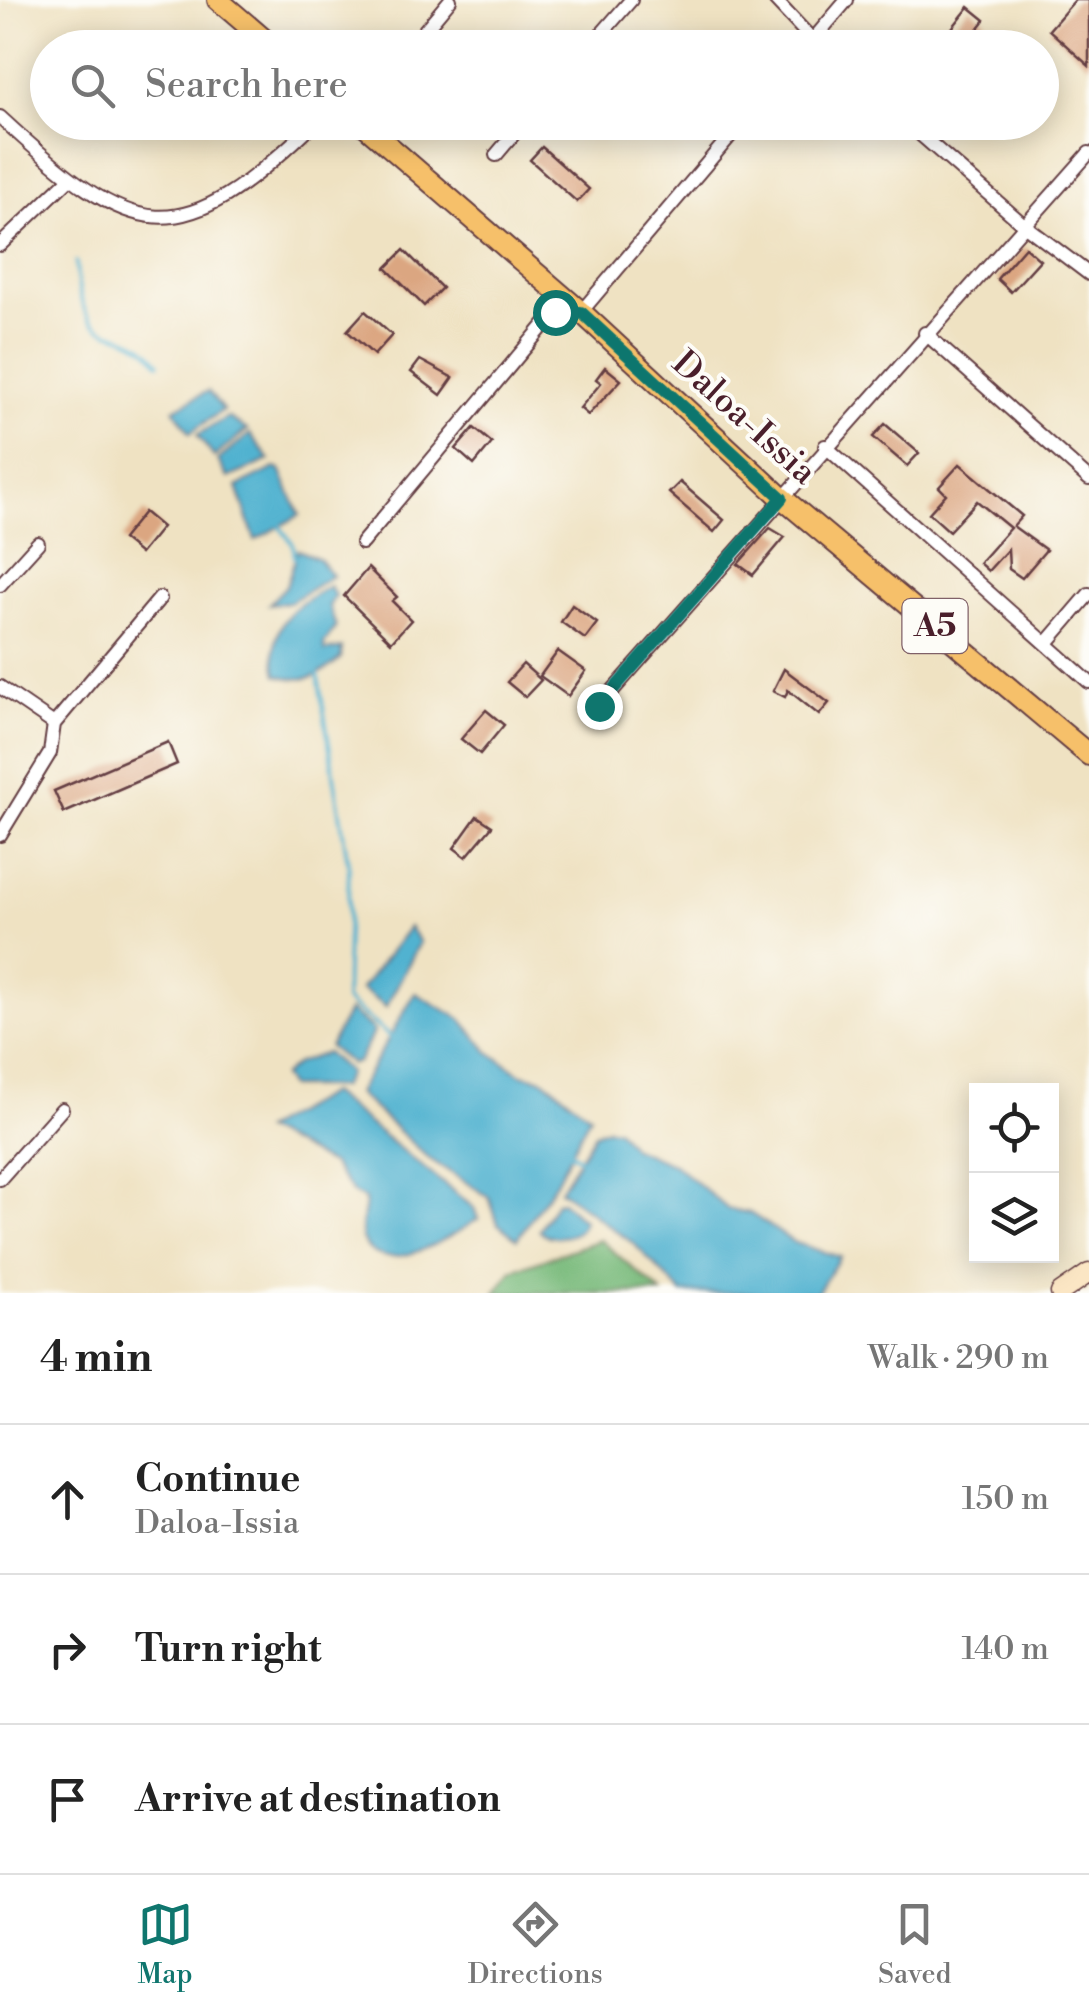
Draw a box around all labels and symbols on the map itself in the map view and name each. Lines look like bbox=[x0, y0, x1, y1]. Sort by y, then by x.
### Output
route start bbox=[533, 290, 579, 336]
street label: Daloa-Issia bbox=[663, 342, 825, 494]
road number: A5 bbox=[902, 599, 968, 653]
route end bbox=[577, 684, 623, 730]

